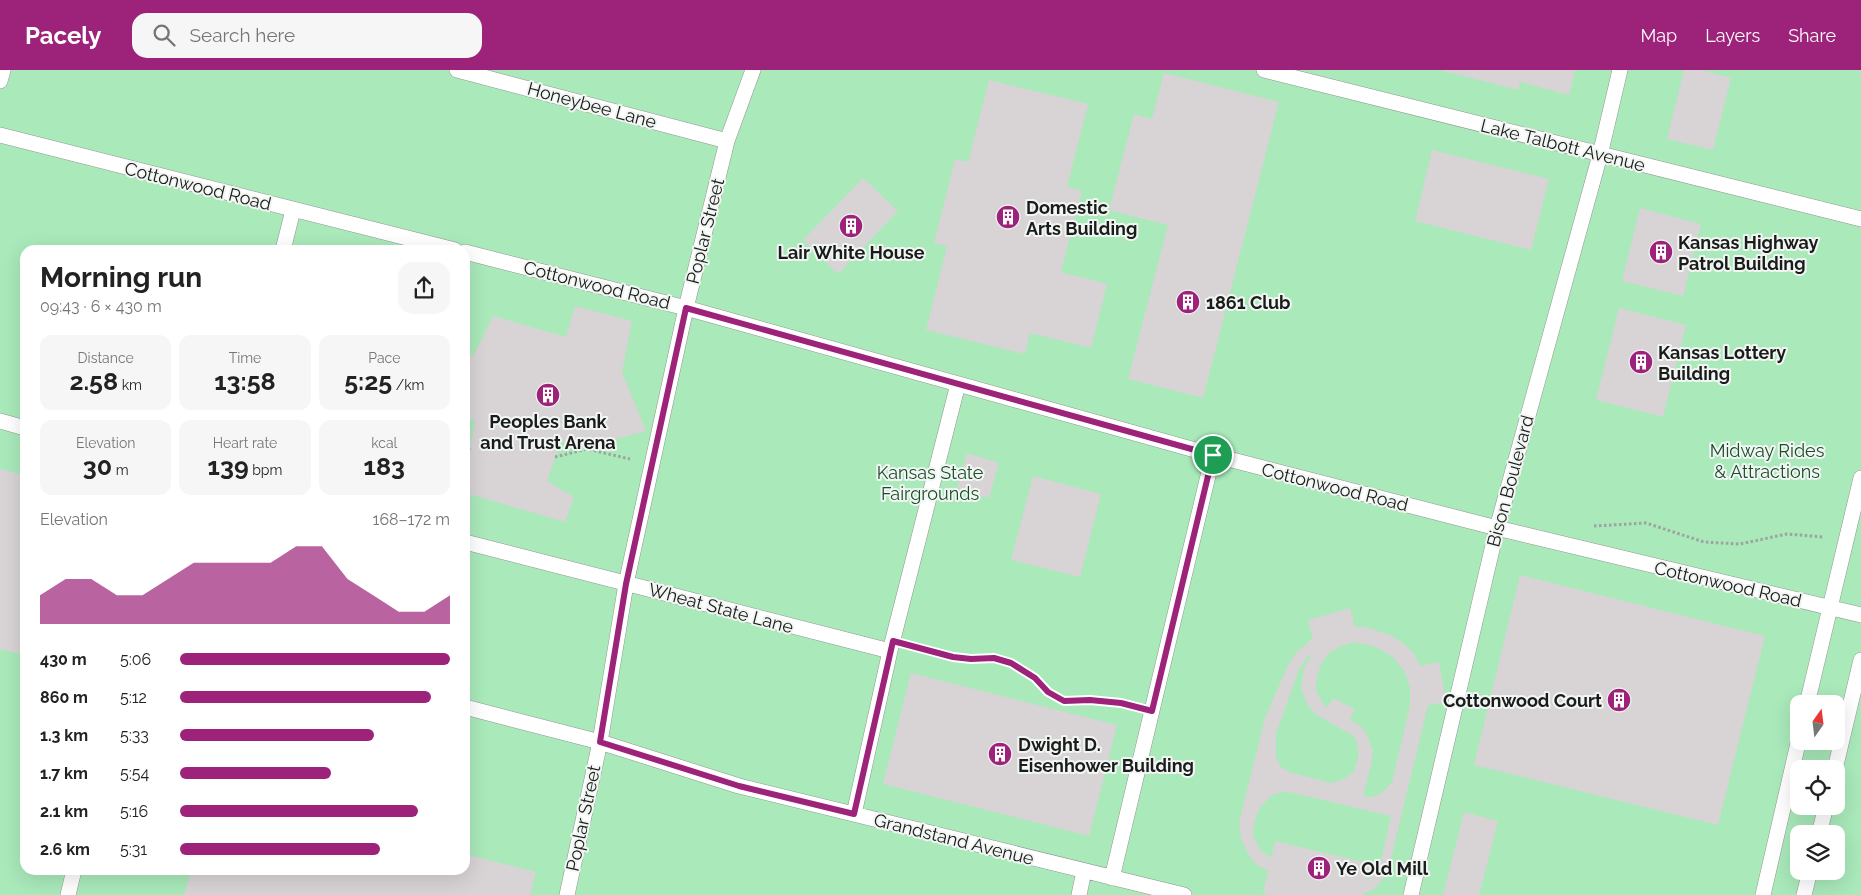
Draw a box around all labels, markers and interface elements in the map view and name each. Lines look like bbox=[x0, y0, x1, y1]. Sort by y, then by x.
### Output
search box bbox=[132, 13, 482, 58]
text: Pacely bbox=[25, 21, 102, 50]
icon: search bbox=[150, 21, 178, 49]
text: Search here bbox=[190, 24, 295, 46]
text: Map bbox=[1641, 25, 1677, 46]
text: Layers bbox=[1705, 25, 1760, 46]
text: Share bbox=[1788, 25, 1836, 46]
street label: Honeybee Lane bbox=[525, 78, 659, 132]
street label: Lake Talbott Avenue bbox=[1479, 114, 1648, 176]
street label: Cottonwood Road bbox=[122, 158, 274, 214]
street label: Poplar Street bbox=[682, 176, 728, 286]
place label: Domestic Arts Building bbox=[1026, 197, 1137, 239]
building icon: Domestic Arts Building bbox=[995, 204, 1021, 230]
building icon: Lair White House bbox=[838, 213, 864, 239]
place label: Kansas Highway Patrol Building bbox=[1678, 232, 1819, 274]
building icon: Kansas Highway Patrol Building bbox=[1648, 239, 1674, 265]
place label: Lair White House bbox=[778, 242, 925, 263]
street label: Cottonwood Road bbox=[521, 257, 673, 313]
text: Morning run bbox=[40, 261, 202, 294]
button: share bbox=[398, 262, 450, 314]
building icon: 1861 Club bbox=[1175, 289, 1201, 315]
place label: 1861 Club bbox=[1206, 292, 1291, 313]
text: 09:43 · 6 × 430 m bbox=[40, 297, 162, 316]
place label: Kansas Lottery Building bbox=[1658, 342, 1786, 384]
building icon: Kansas Lottery Building bbox=[1628, 349, 1654, 375]
text: Distance bbox=[78, 350, 134, 366]
text: Time bbox=[229, 350, 261, 366]
text: Pace bbox=[368, 350, 400, 366]
text: 2.58 bbox=[69, 366, 118, 396]
text: 13:58 bbox=[214, 366, 276, 396]
text: 5:25 bbox=[344, 366, 392, 396]
text: km bbox=[118, 377, 142, 393]
text: /km bbox=[392, 377, 424, 393]
building icon: Peoples Bank and Trust Arena bbox=[535, 382, 561, 408]
place label: Peoples Bank and Trust Arena bbox=[480, 411, 616, 453]
street label: Bison Boulevard bbox=[1482, 413, 1538, 549]
pin bbox=[1192, 434, 1234, 476]
text: Elevation bbox=[76, 435, 135, 451]
text: Heart rate bbox=[213, 435, 277, 451]
text: kcal bbox=[371, 435, 397, 451]
park label: Midway Rides & Attractions bbox=[1710, 440, 1825, 482]
icon: arrive bbox=[1199, 441, 1227, 469]
text: 30 bbox=[83, 451, 112, 481]
text: 139 bbox=[208, 451, 249, 481]
text: 183 bbox=[364, 451, 405, 481]
street label: Cottonwood Road bbox=[1259, 459, 1411, 515]
text: m bbox=[112, 462, 129, 478]
text: bpm bbox=[249, 462, 282, 478]
park label: Kansas State Fairgrounds bbox=[877, 462, 984, 504]
text: Elevation bbox=[40, 510, 108, 529]
text: 168–172 m bbox=[373, 510, 450, 529]
street label: Cottonwood Road bbox=[1652, 557, 1804, 611]
street label: Wheat State Lane bbox=[646, 579, 796, 638]
text: 430 m bbox=[40, 650, 87, 669]
text: 5:06 bbox=[120, 650, 151, 669]
building icon: Cottonwood Court bbox=[1606, 687, 1632, 713]
text: 860 m bbox=[40, 688, 88, 707]
text: 5:12 bbox=[120, 688, 147, 707]
place label: Cottonwood Court bbox=[1443, 690, 1602, 711]
north arrow bbox=[1790, 695, 1845, 750]
map controls bbox=[1790, 695, 1845, 880]
text: 1.3 km bbox=[40, 726, 88, 745]
text: 5:33 bbox=[120, 726, 149, 745]
place label: Dwight D. Eisenhower Building bbox=[1018, 734, 1194, 776]
building icon: Dwight D. Eisenhower Building bbox=[987, 741, 1013, 767]
button: locate bbox=[1790, 760, 1845, 815]
street label: Poplar Street bbox=[562, 763, 604, 873]
text: 1.7 km bbox=[40, 764, 88, 783]
text: 5:54 bbox=[120, 764, 149, 783]
text: 2.1 km bbox=[40, 802, 88, 821]
text: 5:16 bbox=[120, 802, 148, 821]
street label: Grandstand Avenue bbox=[872, 809, 1037, 869]
button: layers bbox=[1790, 825, 1845, 880]
text: 2.6 km bbox=[40, 840, 90, 859]
text: 5:31 bbox=[120, 840, 147, 859]
building icon: Ye Old Mill bbox=[1306, 855, 1332, 881]
place label: Ye Old Mill bbox=[1336, 858, 1428, 879]

